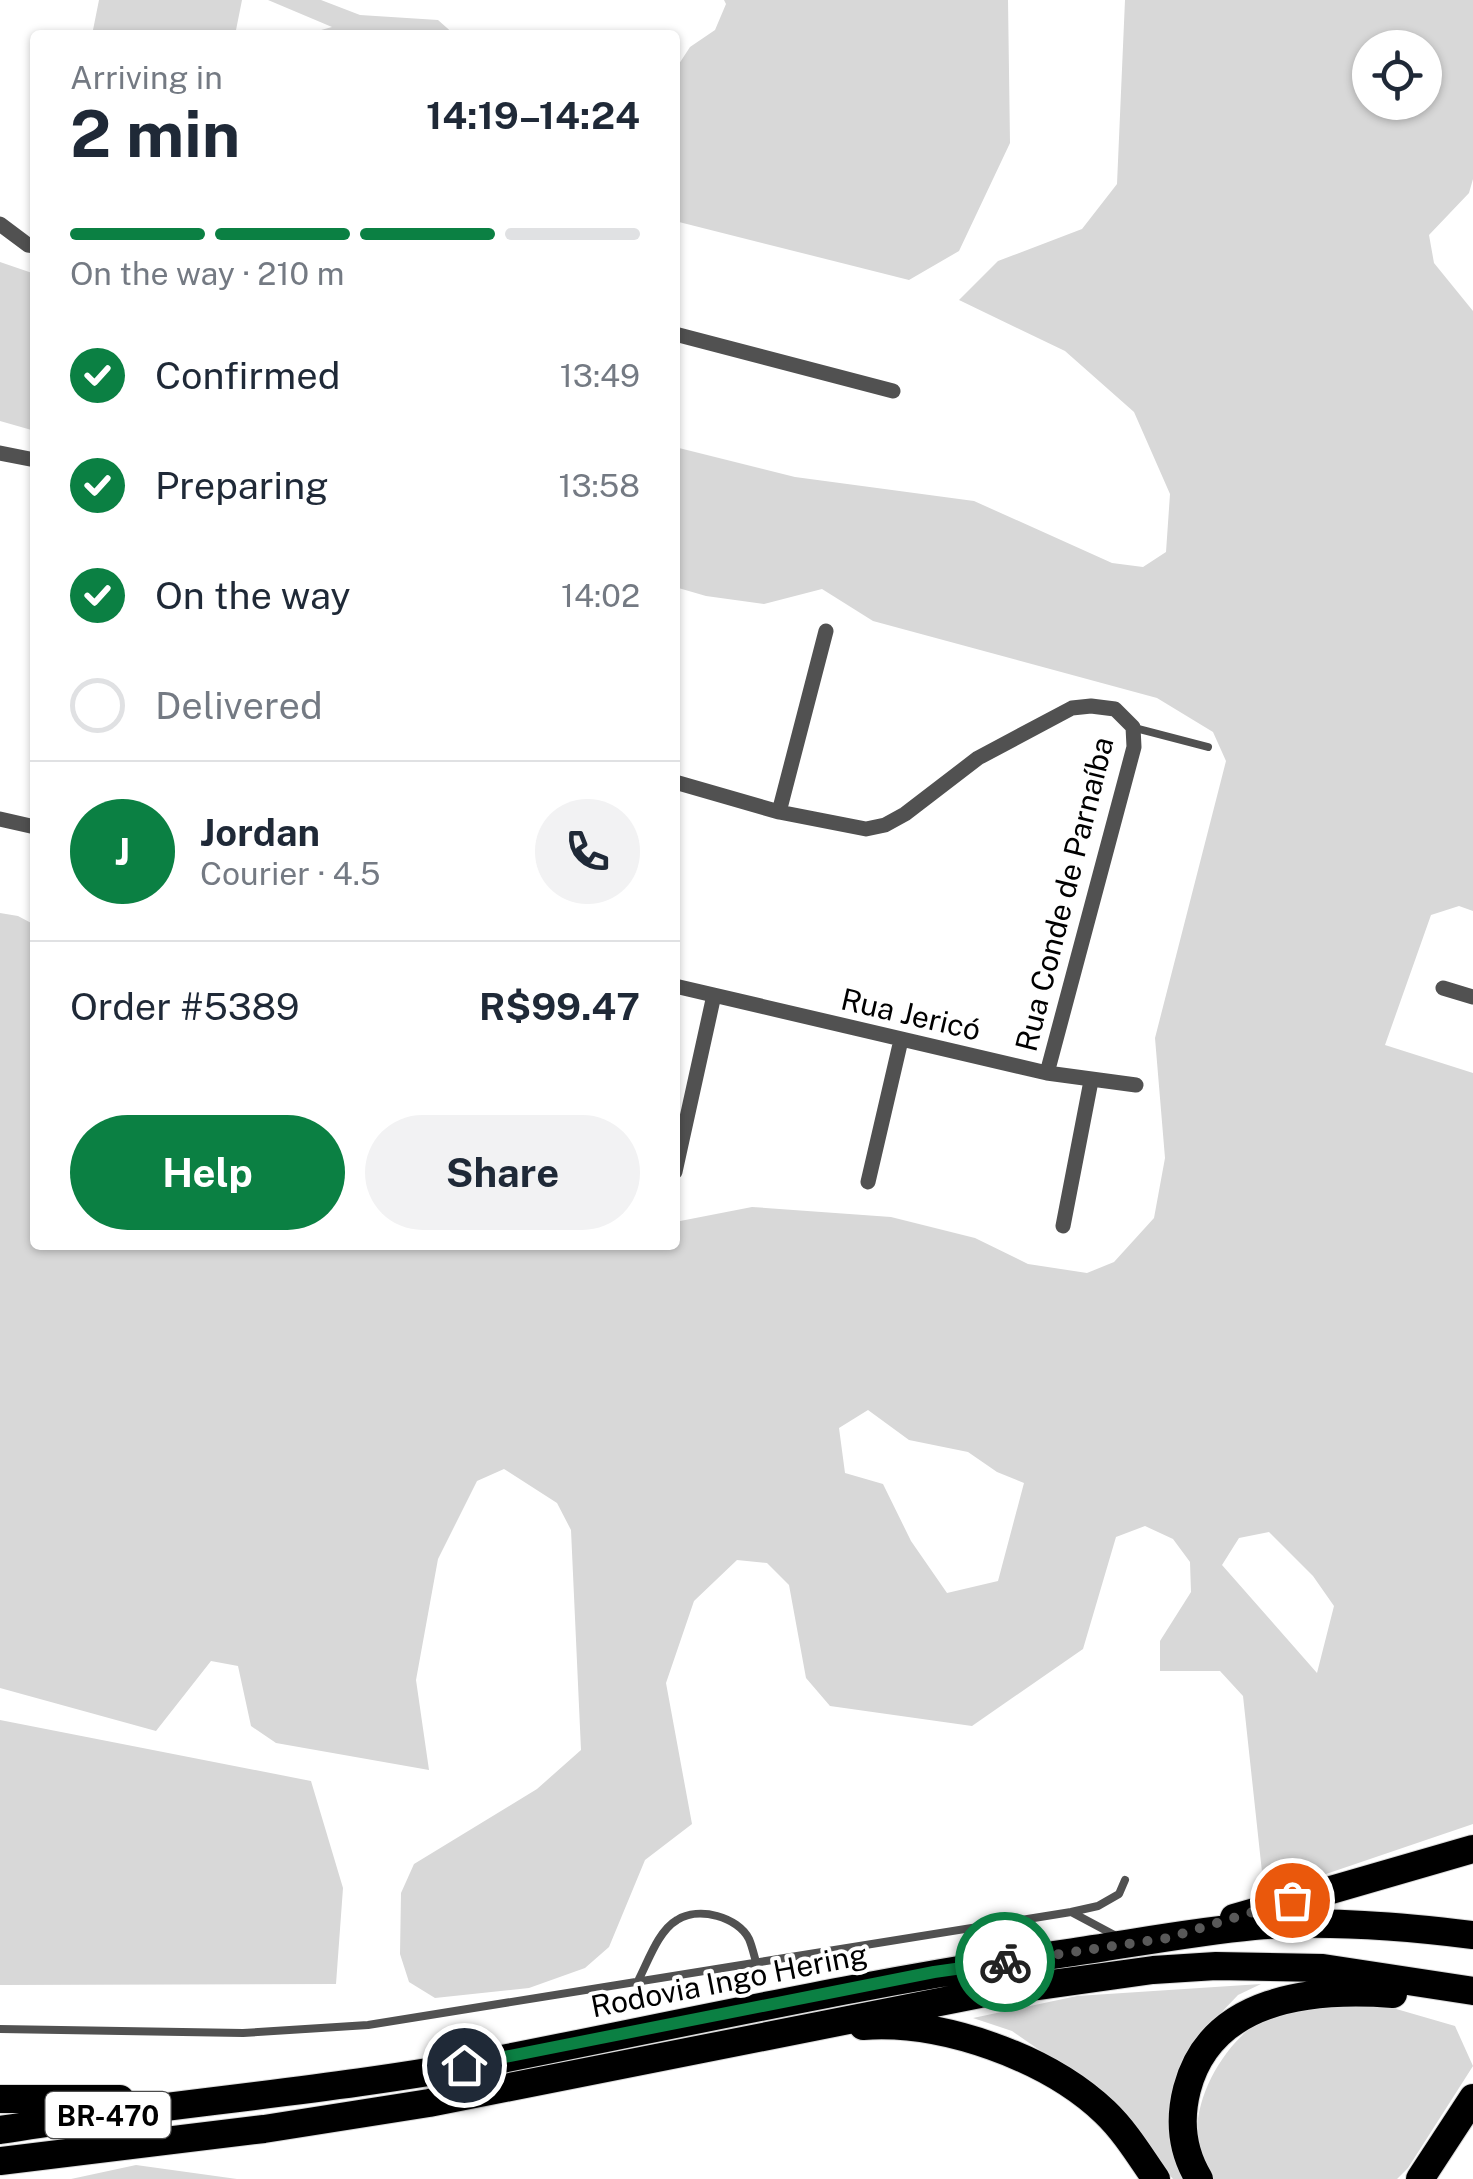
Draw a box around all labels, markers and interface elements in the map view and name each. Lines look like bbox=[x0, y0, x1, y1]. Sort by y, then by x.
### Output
map controls bbox=[1352, 30, 1442, 120]
button: locate bbox=[1352, 30, 1442, 120]
text: Arriving in bbox=[70, 59, 223, 96]
text: 14:19–14:24 bbox=[426, 93, 640, 138]
text: 2 min bbox=[70, 95, 240, 172]
text: On the way · 210 m bbox=[70, 255, 344, 292]
icon: check bbox=[70, 348, 125, 403]
text: Confirmed bbox=[155, 353, 340, 398]
text: 13:49 bbox=[560, 357, 640, 394]
icon: check bbox=[70, 458, 125, 513]
text: Preparing bbox=[155, 463, 329, 508]
text: 13:58 bbox=[558, 467, 640, 504]
icon: check bbox=[70, 568, 125, 623]
text: On the way bbox=[155, 573, 351, 618]
text: 14:02 bbox=[561, 577, 640, 614]
text: Delivered bbox=[155, 683, 323, 728]
street label: Rua Conde de Parnaíba bbox=[1008, 733, 1120, 1055]
button: phone bbox=[535, 799, 640, 904]
text: Jordan bbox=[200, 810, 320, 855]
text: J bbox=[115, 829, 130, 874]
text: Courier · 4.5 bbox=[200, 855, 380, 892]
street label: Rua Jericó bbox=[838, 980, 984, 1048]
text: Order #5389 bbox=[70, 984, 300, 1029]
text: R$99.47 bbox=[479, 984, 640, 1029]
button: Help bbox=[70, 1115, 345, 1230]
button: Share bbox=[365, 1115, 640, 1230]
pin bbox=[1250, 1858, 1335, 1943]
icon: bag bbox=[1265, 1873, 1320, 1928]
courier bbox=[955, 1912, 1055, 2012]
icon: bike bbox=[978, 1935, 1033, 1990]
street label: Rodovia Ingo Hering bbox=[588, 1936, 870, 2024]
pin bbox=[422, 2023, 507, 2108]
icon: home bbox=[437, 2038, 492, 2093]
road number: BR-470 bbox=[46, 2092, 170, 2138]

